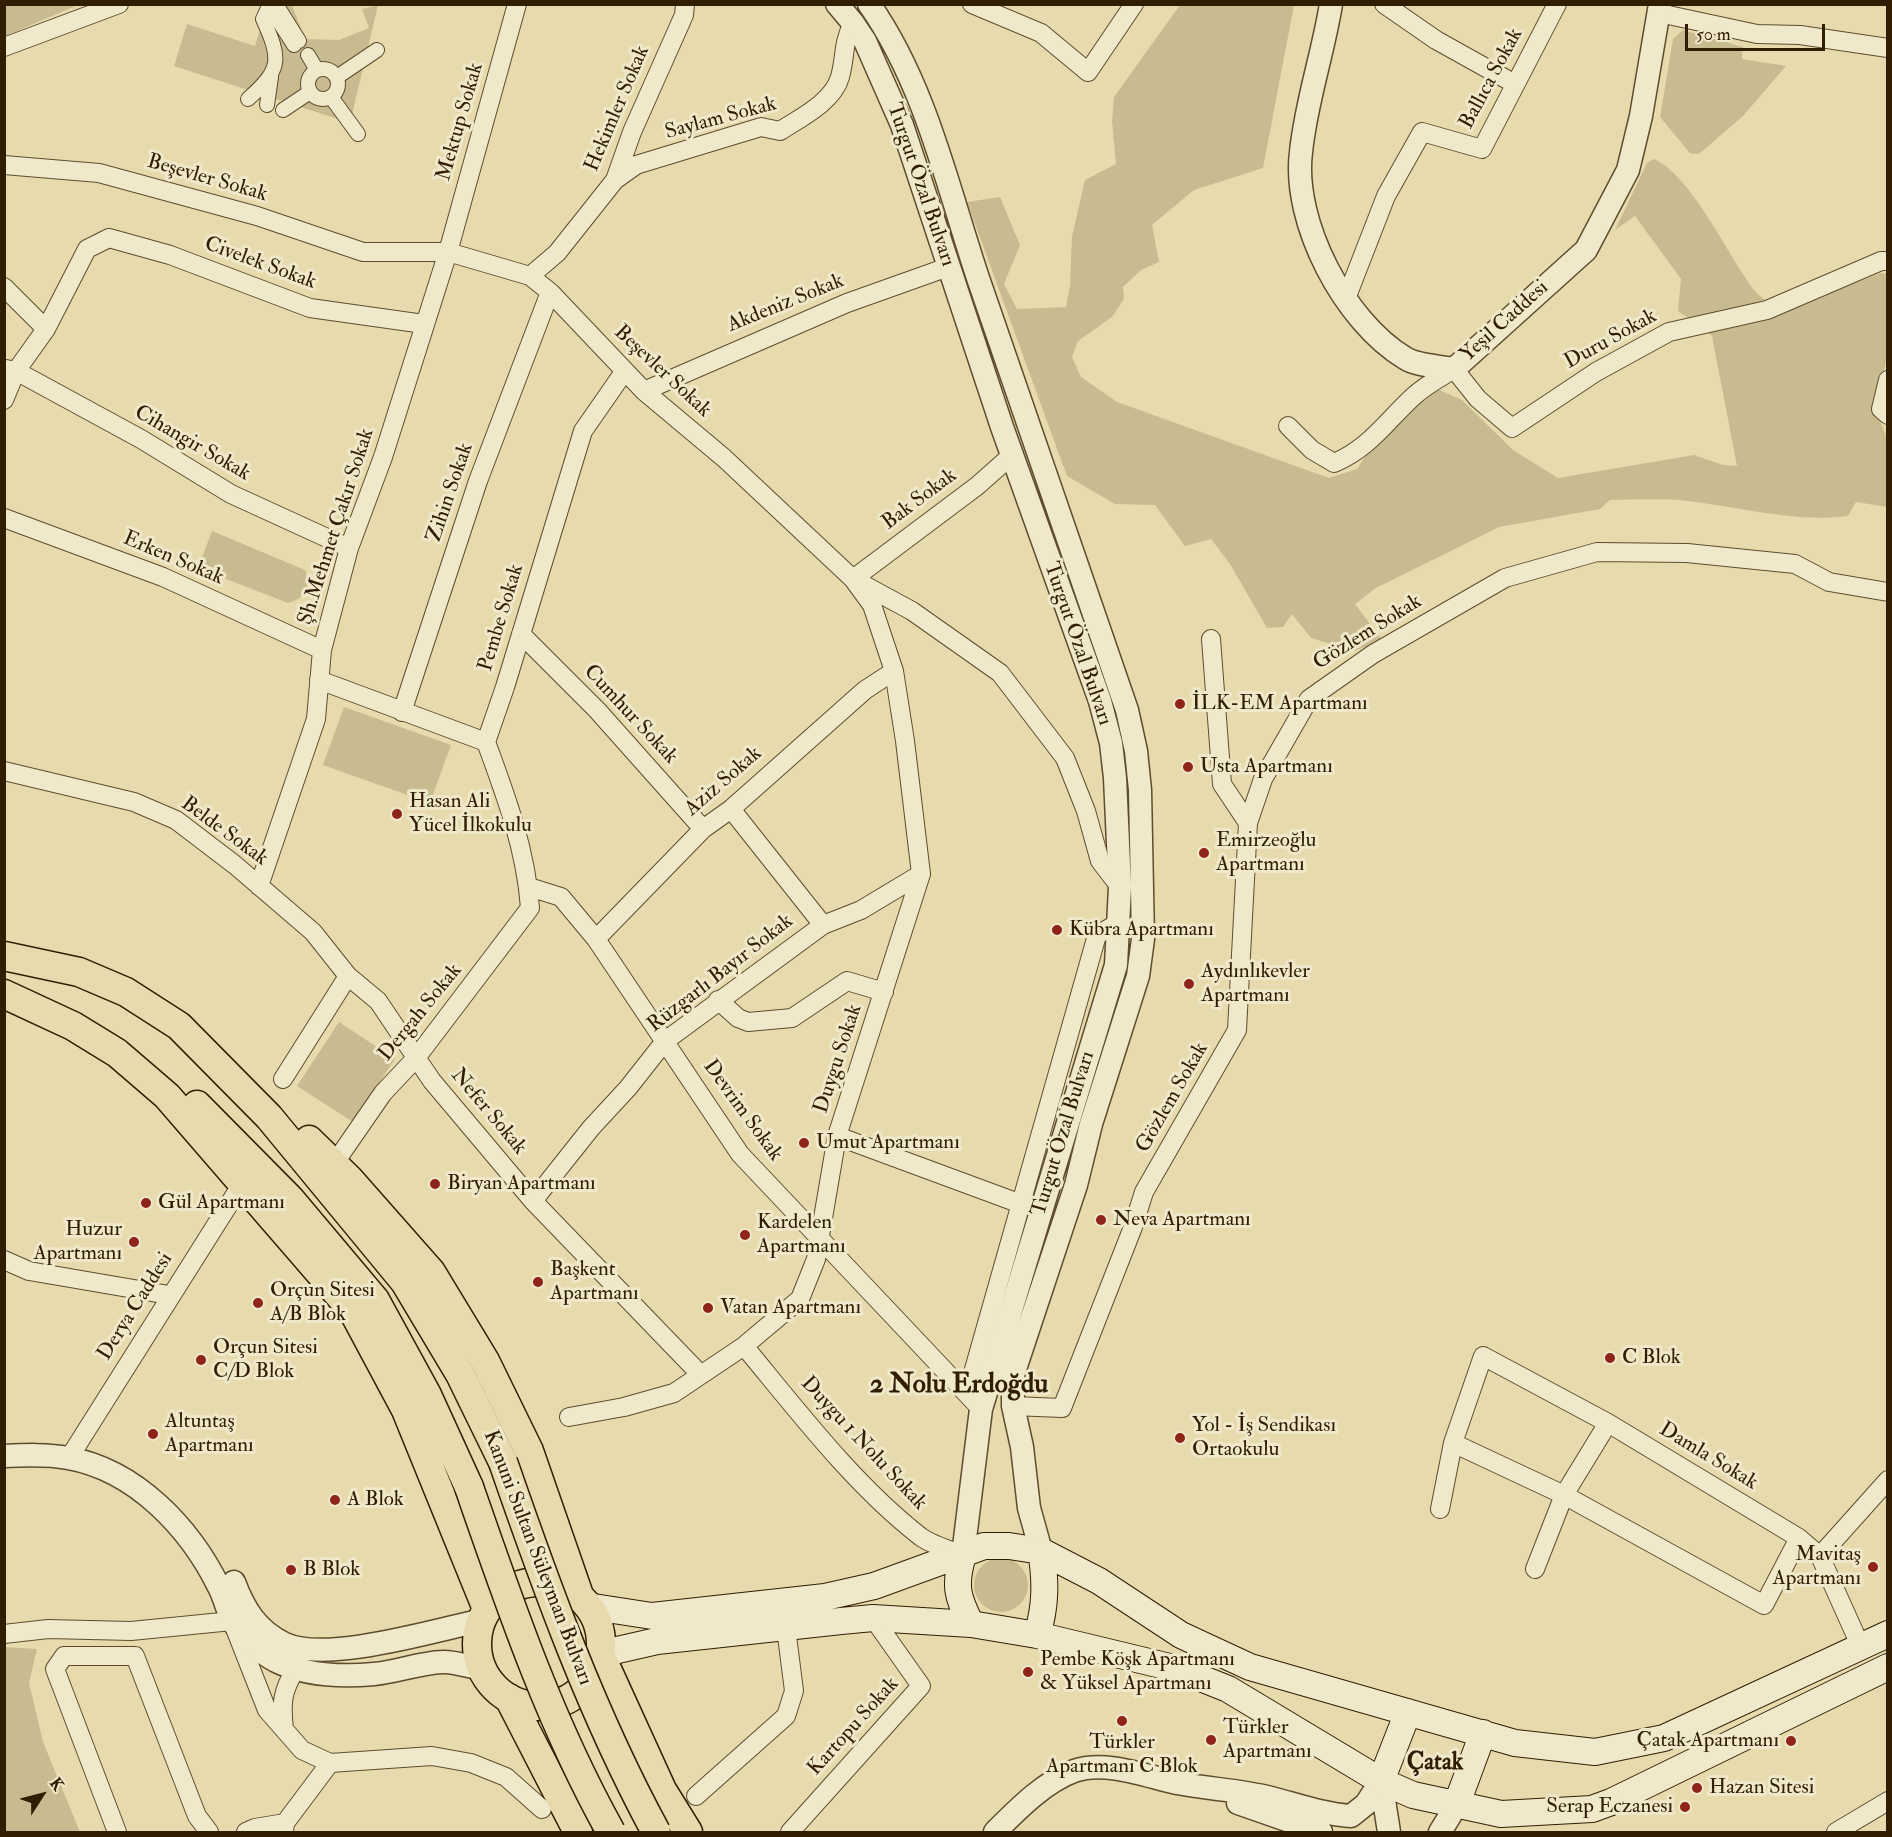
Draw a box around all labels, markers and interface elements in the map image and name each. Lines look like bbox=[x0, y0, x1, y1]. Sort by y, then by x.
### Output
scale bar bbox=[1688, 12, 1828, 50]
text: 50 m bbox=[1696, 23, 1731, 46]
street label: Ballıca Sokak bbox=[1455, 24, 1529, 134]
street label: Hekimler Sokak bbox=[580, 42, 656, 176]
street label: Mektup Sokak bbox=[432, 60, 490, 184]
street label: Saylam Sokak bbox=[663, 92, 779, 146]
street label: Turgut Özal Bulvarı bbox=[880, 100, 960, 270]
street label: Beşevler Sokak bbox=[144, 150, 270, 208]
street label: Civelek Sokak bbox=[201, 232, 319, 296]
street label: Akdeniz Sokak bbox=[724, 269, 848, 339]
street label: Yeşil Caddesi bbox=[1456, 276, 1554, 368]
street label: Duru Sokak bbox=[1561, 304, 1661, 376]
street label: Beşevler Sokak bbox=[608, 321, 716, 423]
street label: Cihangir Sokak bbox=[130, 401, 254, 487]
street label: Şh.Mehmet Çakır Sokak bbox=[293, 426, 381, 628]
street label: Zihin Sokak bbox=[422, 440, 480, 546]
street label: Bak Sokak bbox=[878, 464, 962, 536]
street label: Erken Sokak bbox=[119, 527, 227, 591]
street label: Turgut Özal Bulvarı bbox=[1037, 559, 1117, 729]
street label: Pembe Sokak bbox=[474, 561, 530, 675]
street label: Gözlem Sokak bbox=[1309, 590, 1427, 676]
street label: Cumhur Sokak bbox=[578, 660, 682, 770]
place label: İLK-EM Apartmanı bbox=[1192, 691, 1368, 717]
marker: İLK-EM Apartmanı bbox=[1173, 697, 1187, 711]
street label: Aziz Sokak bbox=[680, 742, 768, 822]
place label: Usta Apartmanı bbox=[1200, 754, 1333, 780]
marker: Usta Apartmanı bbox=[1181, 760, 1195, 774]
place label: Hasan Ali Yücel İlkokulu bbox=[409, 789, 532, 839]
street label: Belde Sokak bbox=[175, 792, 273, 872]
marker: Hasan Ali Yücel İlkokulu bbox=[390, 807, 404, 821]
place label: Emirzeoğlu Apartmanı bbox=[1216, 828, 1316, 878]
marker: Emirzeoğlu Apartmanı bbox=[1197, 846, 1211, 860]
street label: Rüzgarlı Bayır Sokak bbox=[643, 909, 799, 1039]
place label: Kübra Apartmanı bbox=[1069, 917, 1214, 943]
marker: Kübra Apartmanı bbox=[1050, 923, 1064, 937]
street label: Dergah Sokak bbox=[374, 959, 468, 1067]
place label: Aydınlıkevler Apartmanı bbox=[1201, 959, 1310, 1009]
marker: Aydınlıkevler Apartmanı bbox=[1182, 977, 1196, 991]
street label: Duygu Sokak bbox=[810, 1001, 868, 1117]
street label: Gözlem Sokak bbox=[1131, 1038, 1215, 1158]
street label: Turgut Özal Bulvarı bbox=[1027, 1048, 1101, 1220]
street label: Devrim Sokak bbox=[697, 1055, 787, 1167]
street label: Nefer Sokak bbox=[445, 1064, 531, 1160]
place label: Umut Apartmanı bbox=[816, 1130, 960, 1156]
marker: Umut Apartmanı bbox=[797, 1136, 811, 1150]
place label: Biryan Apartmanı bbox=[447, 1171, 596, 1197]
marker: Biryan Apartmanı bbox=[428, 1177, 442, 1191]
place label: Gül Apartmanı bbox=[158, 1190, 285, 1216]
marker: Gül Apartmanı bbox=[139, 1196, 153, 1210]
place label: Neva Apartmanı bbox=[1113, 1207, 1251, 1233]
place label: Kardelen Apartmanı bbox=[757, 1210, 846, 1260]
marker: Neva Apartmanı bbox=[1094, 1213, 1108, 1227]
place label: Huzur Apartmanı bbox=[33, 1217, 122, 1267]
marker: Kardelen Apartmanı bbox=[738, 1228, 752, 1242]
marker: Huzur Apartmanı bbox=[127, 1235, 141, 1249]
street label: Derya Caddesi bbox=[93, 1249, 179, 1365]
place label: Başkent Apartmanı bbox=[550, 1257, 639, 1307]
marker: Başkent Apartmanı bbox=[531, 1275, 545, 1289]
place label: Orçun Sitesi A/B Blok bbox=[270, 1278, 375, 1328]
place label: Vatan Apartmanı bbox=[720, 1295, 861, 1321]
marker: Orçun Sitesi A/B Blok bbox=[251, 1296, 265, 1310]
marker: Vatan Apartmanı bbox=[701, 1301, 715, 1315]
place label: Orçun Sitesi C/D Blok bbox=[213, 1335, 318, 1385]
place label: C Blok bbox=[1622, 1345, 1681, 1371]
marker: C Blok bbox=[1603, 1351, 1617, 1365]
marker: Orçun Sitesi C/D Blok bbox=[194, 1353, 208, 1367]
district label: 2 Nolu Erdoğdu bbox=[870, 1370, 1048, 1402]
street label: Duygu 1 Nolu Sokak bbox=[794, 1372, 932, 1516]
place label: Altuntaş Apartmanı bbox=[165, 1409, 254, 1459]
place label: Yol - İş Sendikası Ortaokulu bbox=[1192, 1413, 1336, 1463]
street label: Damla Sokak bbox=[1654, 1418, 1762, 1496]
marker: Altuntaş Apartmanı bbox=[146, 1427, 160, 1441]
street label: Kanuni Sultan Süleyman Bulvarı bbox=[477, 1427, 597, 1689]
marker: Yol - İş Sendikası Ortaokulu bbox=[1173, 1431, 1187, 1445]
place label: A Blok bbox=[347, 1487, 404, 1513]
marker: A Blok bbox=[328, 1493, 342, 1507]
place label: Mavitaş Apartmanı bbox=[1772, 1542, 1861, 1592]
place label: B Blok bbox=[303, 1557, 360, 1583]
marker: Mavitaş Apartmanı bbox=[1866, 1560, 1880, 1574]
marker: B Blok bbox=[284, 1563, 298, 1577]
place label: Pembe Köşk Apartmanı & Yüksel Apartmanı bbox=[1040, 1647, 1235, 1697]
marker: Pembe Köşk Apartmanı & Yüksel Apartmanı bbox=[1021, 1665, 1035, 1679]
street label: Kartopu Sokak bbox=[803, 1672, 905, 1782]
marker: Türkler Apartmanı C Blok bbox=[1115, 1714, 1129, 1728]
place label: Türkler Apartmanı bbox=[1223, 1715, 1312, 1765]
place label: Çatak Apartmanı bbox=[1637, 1728, 1779, 1754]
place label: Türkler Apartmanı C Blok bbox=[1046, 1730, 1198, 1780]
marker: Türkler Apartmanı bbox=[1204, 1733, 1218, 1747]
marker: Çatak Apartmanı bbox=[1784, 1734, 1798, 1748]
district label: Çatak bbox=[1407, 1750, 1463, 1778]
north arrow bbox=[12, 1765, 72, 1825]
text: K bbox=[45, 1774, 68, 1795]
place label: Hazan Sitesi bbox=[1709, 1775, 1814, 1801]
marker: Hazan Sitesi bbox=[1690, 1781, 1704, 1795]
place label: Serap Eczanesi bbox=[1546, 1794, 1673, 1820]
marker: Serap Eczanesi bbox=[1678, 1800, 1692, 1814]

